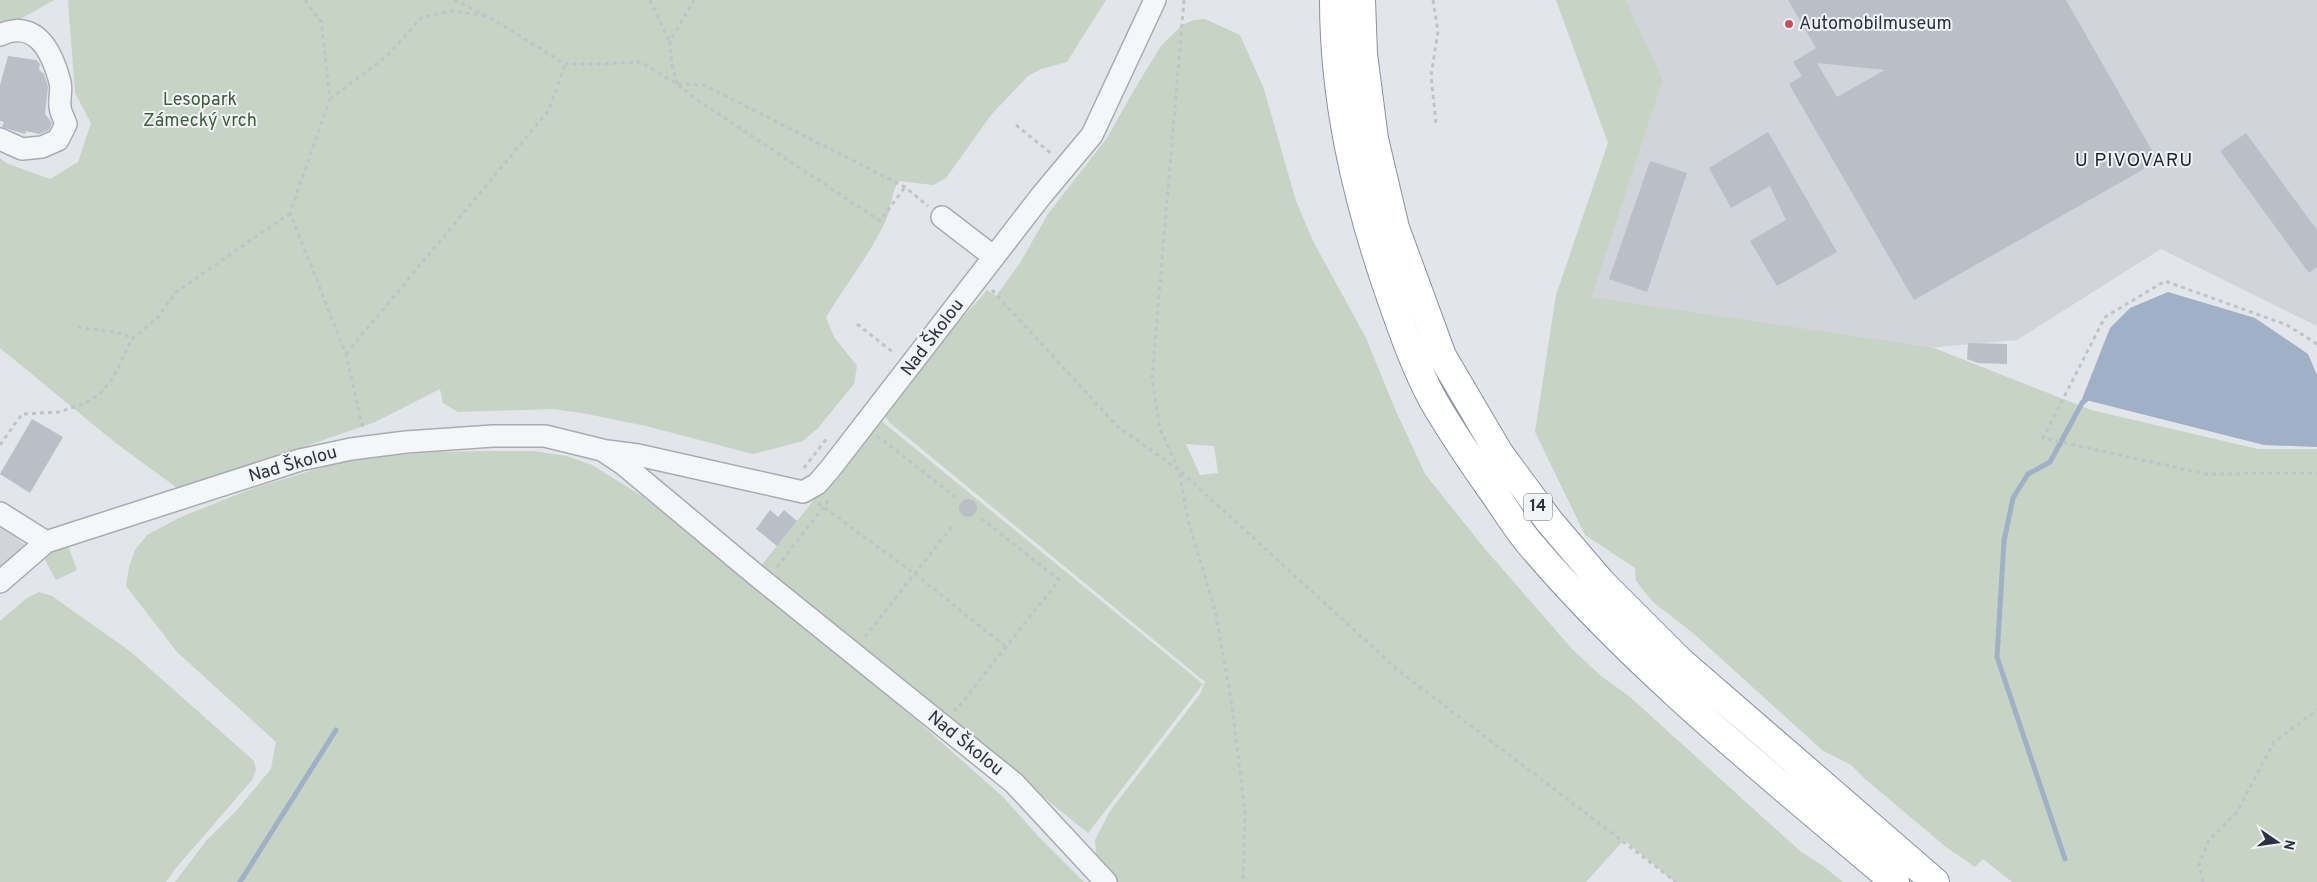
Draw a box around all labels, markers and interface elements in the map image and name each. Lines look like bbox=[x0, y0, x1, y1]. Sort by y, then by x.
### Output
place label: Automobilmuseum bbox=[1799, 13, 1952, 36]
marker: Automobilmuseum bbox=[1783, 18, 1795, 30]
park label: Lesopark Zámecký vrch bbox=[143, 89, 257, 133]
district label: U PIVOVARU bbox=[2075, 149, 2193, 173]
street label: Nad Školou bbox=[895, 294, 970, 381]
street label: Nad Školou bbox=[246, 439, 340, 489]
road number: 14 bbox=[1524, 494, 1552, 520]
street label: Nad Školou bbox=[922, 705, 1009, 782]
north arrow bbox=[2252, 817, 2302, 867]
text: N bbox=[2279, 838, 2298, 851]

